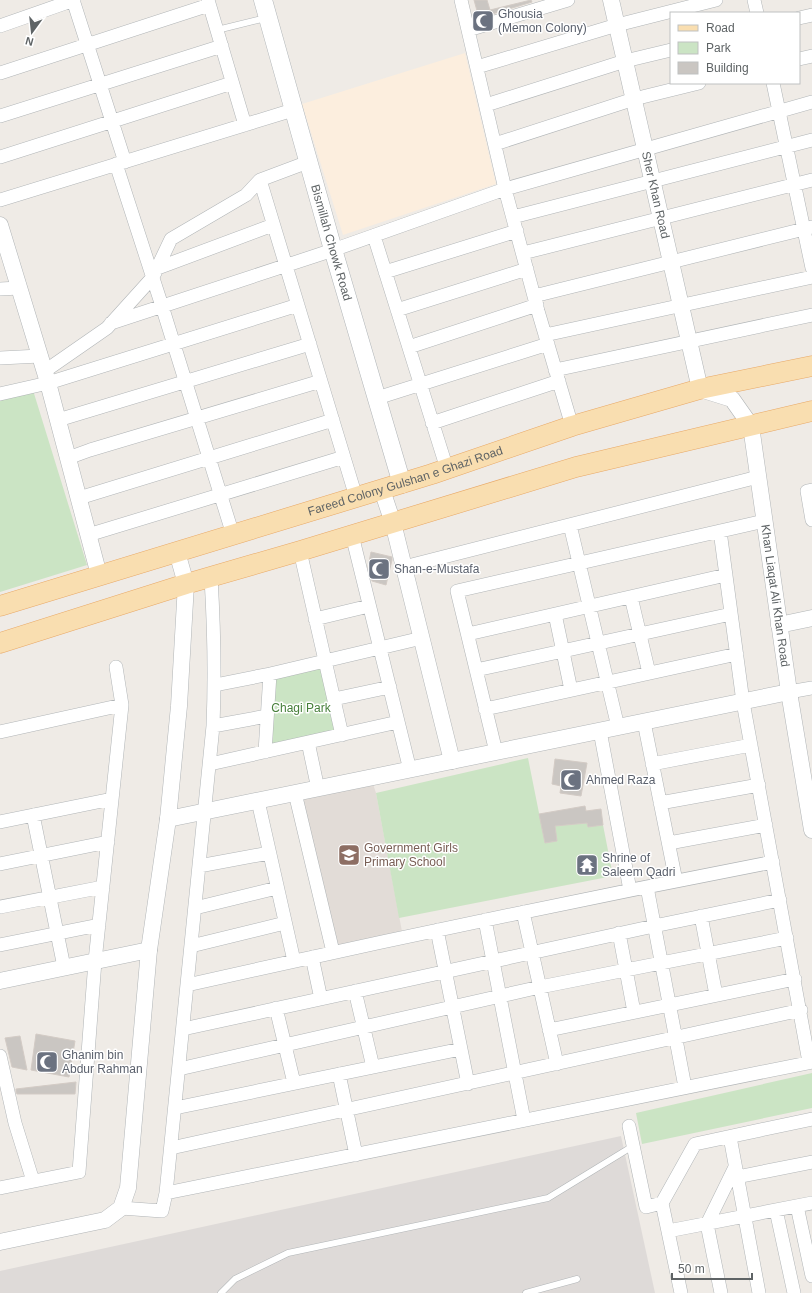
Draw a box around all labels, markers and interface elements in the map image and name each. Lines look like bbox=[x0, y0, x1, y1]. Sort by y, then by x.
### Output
place label: Ghousia (Memon Colony) bbox=[498, 7, 587, 35]
mosque icon: Ghousia (Memon Colony) bbox=[470, 8, 496, 34]
north arrow bbox=[12, 12, 52, 52]
legend bbox=[670, 12, 800, 84]
text: Road bbox=[706, 21, 735, 35]
text: N bbox=[24, 35, 35, 48]
text: Park bbox=[706, 41, 732, 55]
text: Building bbox=[706, 61, 749, 75]
street label: Sher Khan Road bbox=[639, 150, 672, 240]
street label: Bismillah Chowk Road bbox=[308, 183, 355, 302]
street label: Fareed Colony Gulshan e Ghazi Road bbox=[306, 443, 504, 519]
street label: Khan Liaqat Ali Khan Road bbox=[758, 524, 792, 668]
mosque icon: Shan-e-Mustafa bbox=[366, 556, 392, 582]
place label: Shan-e-Mustafa bbox=[394, 562, 480, 576]
park label: Chagi Park bbox=[271, 701, 332, 715]
mosque icon: Ahmed Raza bbox=[558, 767, 584, 793]
place label: Ahmed Raza bbox=[586, 773, 656, 787]
place label: Government Girls Primary School bbox=[364, 841, 458, 869]
school or university icon: Government Girls Primary School bbox=[336, 842, 362, 868]
place label: Shrine of Saleem Qadri bbox=[602, 851, 675, 879]
temple icon: Shrine of Saleem Qadri bbox=[574, 852, 600, 878]
place label: Ghanim bin Abdur Rahman bbox=[62, 1048, 143, 1076]
mosque icon: Ghanim bin Abdur Rahman bbox=[34, 1049, 60, 1075]
scale bar bbox=[672, 1255, 752, 1281]
text: 50 m bbox=[678, 1262, 705, 1276]

